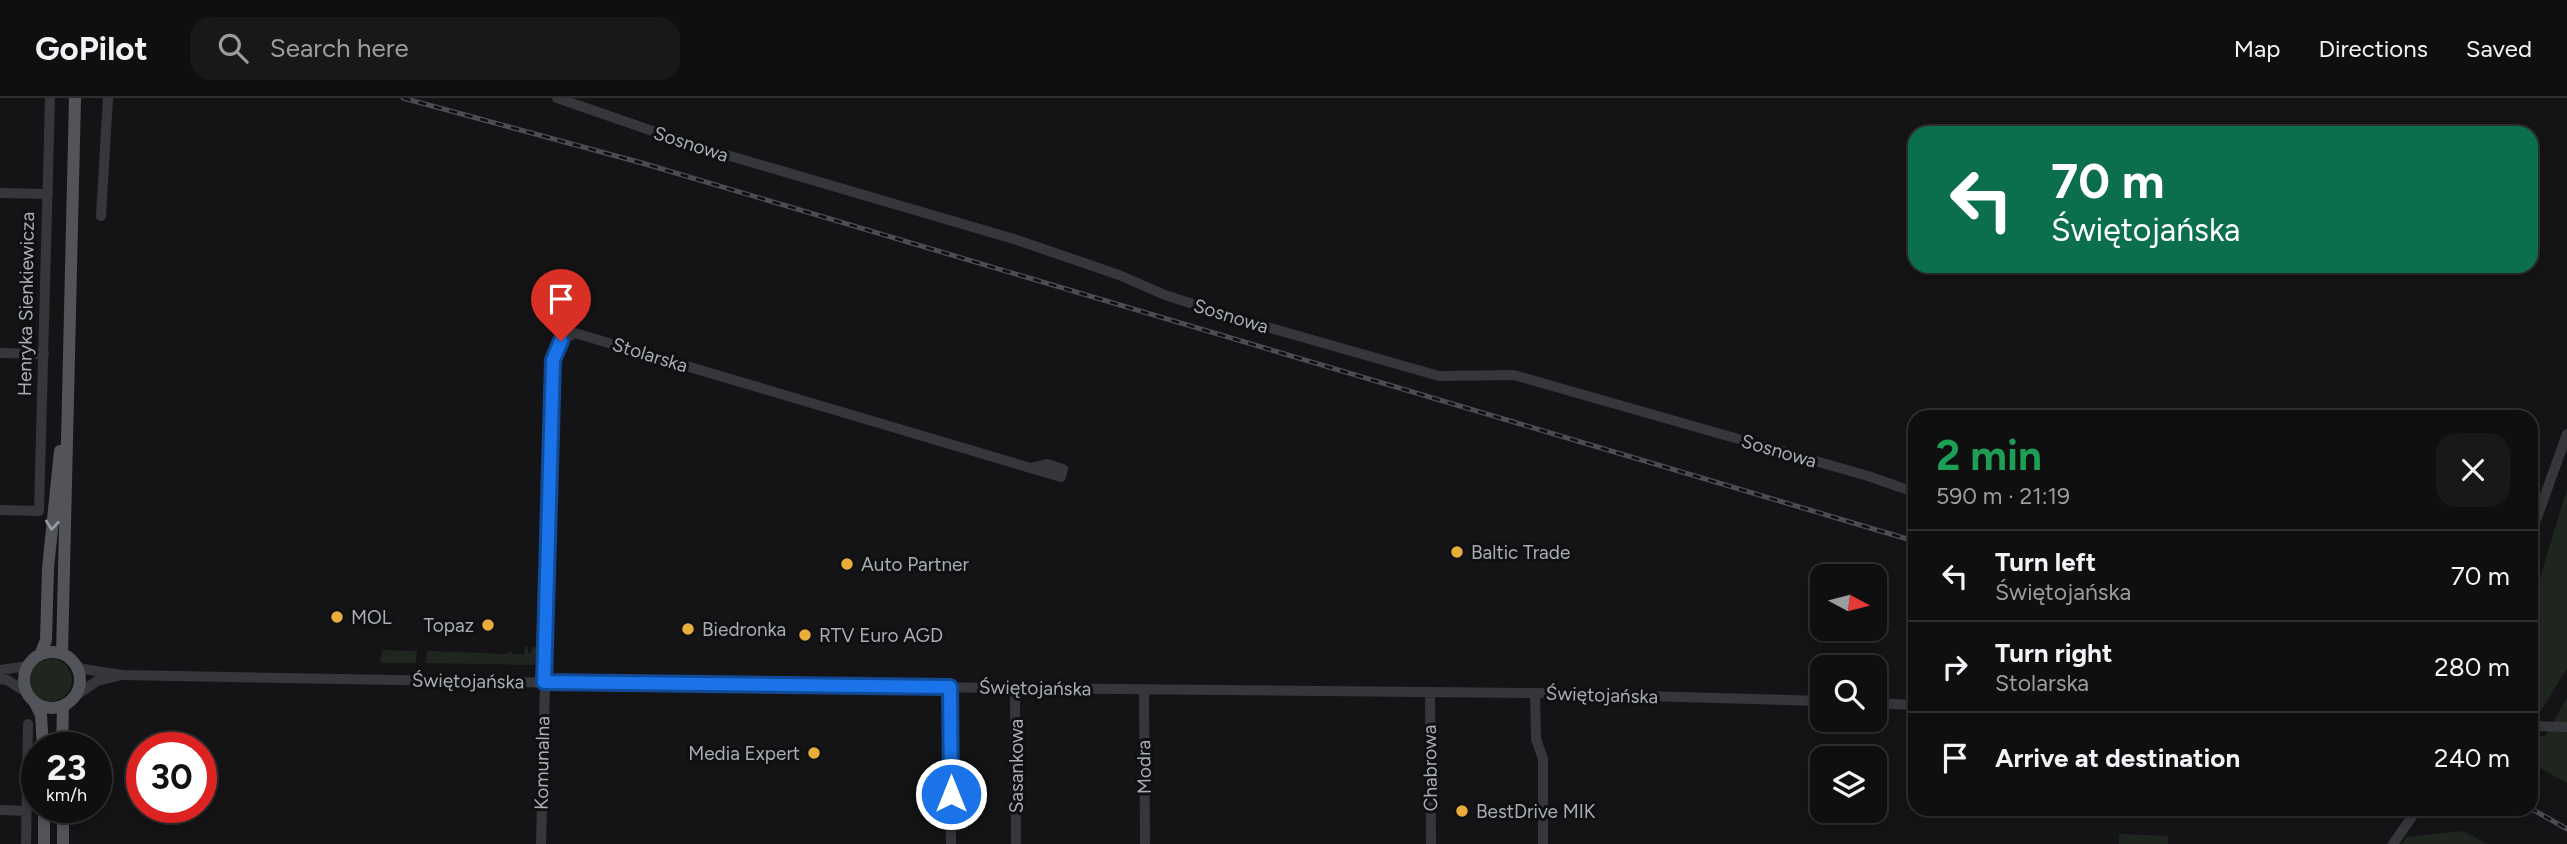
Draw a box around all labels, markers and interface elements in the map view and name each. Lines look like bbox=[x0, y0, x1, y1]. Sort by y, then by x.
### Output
search box bbox=[190, 17, 680, 80]
text: GoPilot bbox=[35, 29, 148, 68]
icon: search bbox=[214, 29, 252, 67]
text: Search here bbox=[270, 32, 409, 64]
text: Map bbox=[2234, 34, 2280, 63]
text: Directions bbox=[2318, 34, 2428, 63]
text: Saved bbox=[2466, 34, 2532, 63]
street label: Sosnowa bbox=[651, 121, 731, 167]
text: 70 m bbox=[2051, 151, 2164, 210]
icon: left bbox=[1936, 154, 2027, 245]
text: Świętojańska bbox=[2051, 211, 2240, 249]
street label: Henryka Sienkiewicza bbox=[13, 212, 39, 396]
pin bbox=[531, 269, 591, 341]
icon: arrive bbox=[542, 280, 580, 318]
street label: Sosnowa bbox=[1191, 294, 1271, 338]
street label: Stolarska bbox=[609, 333, 691, 377]
street label: Sosnowa bbox=[1739, 429, 1819, 473]
text: 2 min bbox=[1936, 430, 2042, 481]
button: close bbox=[2436, 433, 2510, 507]
text: 590 m · 21:19 bbox=[1936, 482, 2070, 510]
one-way arrow bbox=[45, 520, 60, 531]
place label: Baltic Trade bbox=[1471, 541, 1570, 564]
marker: Baltic Trade bbox=[1449, 544, 1465, 560]
text: Turn left bbox=[1995, 546, 2096, 578]
place label: Auto Partner bbox=[861, 553, 969, 576]
marker: Auto Partner bbox=[839, 556, 855, 572]
icon: left bbox=[1936, 557, 1974, 595]
text: 70 m bbox=[2451, 560, 2510, 592]
north arrow bbox=[1810, 564, 1886, 640]
map controls bbox=[1810, 564, 1887, 823]
text: Świętojańska bbox=[1995, 578, 2131, 606]
place label: MOL bbox=[351, 606, 392, 629]
marker: MOL bbox=[329, 609, 345, 625]
place label: Topaz bbox=[423, 614, 474, 637]
marker: Topaz bbox=[480, 617, 496, 633]
place label: Biedronka bbox=[702, 618, 786, 641]
marker: Biedronka bbox=[680, 621, 696, 637]
place label: RTV Euro AGD bbox=[819, 624, 943, 647]
marker: RTV Euro AGD bbox=[797, 627, 813, 643]
text: Turn right bbox=[1995, 637, 2112, 669]
icon: right bbox=[1936, 648, 1974, 686]
text: 280 m bbox=[2434, 651, 2510, 683]
button: search bbox=[1810, 655, 1887, 732]
street label: Świętojańska bbox=[412, 669, 524, 693]
text: Stolarska bbox=[1995, 669, 2089, 697]
street label: Świętojańska bbox=[979, 676, 1091, 700]
street label: Świętojańska bbox=[1545, 682, 1659, 708]
street label: Komunalna bbox=[530, 716, 554, 810]
street label: Sasankowa bbox=[1005, 719, 1028, 813]
street label: Chabrowa bbox=[1418, 724, 1442, 812]
speed limit sign: 30 bbox=[126, 732, 217, 823]
icon: arrive bbox=[1936, 739, 1974, 777]
street label: Modra bbox=[1132, 740, 1156, 794]
place label: Media Expert bbox=[688, 742, 800, 765]
text: Arrive at destination bbox=[1995, 742, 2240, 774]
text: 240 m bbox=[2434, 742, 2510, 774]
marker: Media Expert bbox=[806, 745, 822, 761]
button: layers bbox=[1810, 746, 1887, 823]
text: 23 bbox=[47, 747, 86, 789]
position arrow bbox=[914, 757, 988, 831]
text: km/h bbox=[46, 784, 87, 806]
place label: BestDrive MIK bbox=[1476, 800, 1596, 823]
marker: BestDrive MIK bbox=[1454, 803, 1470, 819]

